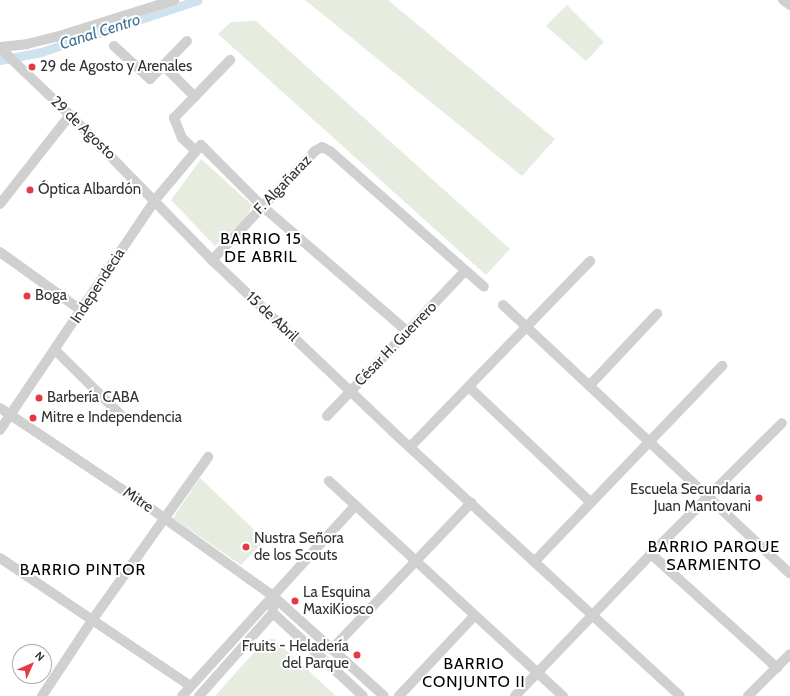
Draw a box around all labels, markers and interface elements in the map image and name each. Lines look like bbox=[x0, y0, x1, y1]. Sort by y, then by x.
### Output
water label: Canal Centro bbox=[57, 10, 143, 54]
place label: 29 de Agosto y Arenales bbox=[40, 58, 192, 76]
marker: 29 de Agosto y Arenales bbox=[27, 62, 37, 72]
street label: 29 de Agosto bbox=[47, 93, 119, 163]
street label: F. Algañaraz bbox=[250, 152, 316, 218]
place label: Óptica Albardón bbox=[38, 181, 141, 199]
marker: Óptica Albardón bbox=[25, 185, 35, 195]
district label: BARRIO 15 DE ABRIL bbox=[220, 229, 302, 267]
street label: Independecia bbox=[67, 245, 129, 327]
place label: Boga bbox=[35, 287, 67, 305]
street label: 15 de Abril bbox=[242, 288, 302, 346]
marker: Boga bbox=[22, 291, 32, 301]
street label: César H. Guerrero bbox=[351, 298, 441, 390]
place label: Barbería CABA bbox=[47, 389, 139, 407]
marker: Barbería CABA bbox=[34, 393, 44, 403]
place label: Mitre e Independencia bbox=[41, 409, 182, 427]
marker: Mitre e Independencia bbox=[28, 413, 38, 423]
place label: Escuela Secundaria Juan Mantovani bbox=[630, 480, 751, 515]
street label: Mitre bbox=[119, 483, 157, 517]
marker: Escuela Secundaria Juan Mantovani bbox=[754, 493, 764, 503]
place label: Nustra Señora de los Scouts bbox=[254, 529, 344, 564]
district label: BARRIO PARQUE SARMIENTO bbox=[648, 537, 780, 575]
marker: Nustra Señora de los Scouts bbox=[241, 542, 251, 552]
district label: BARRIO PINTOR bbox=[20, 560, 146, 580]
place label: La Esquina MaxiKiosco bbox=[303, 583, 374, 618]
marker: La Esquina MaxiKiosco bbox=[290, 596, 300, 606]
place label: Fruits - Heladería del Parque bbox=[242, 637, 349, 672]
north arrow bbox=[12, 644, 52, 684]
text: N bbox=[32, 649, 47, 664]
marker: Fruits - Heladería del Parque bbox=[352, 650, 362, 660]
district label: BARRIO CONJUNTO II bbox=[422, 654, 526, 692]

